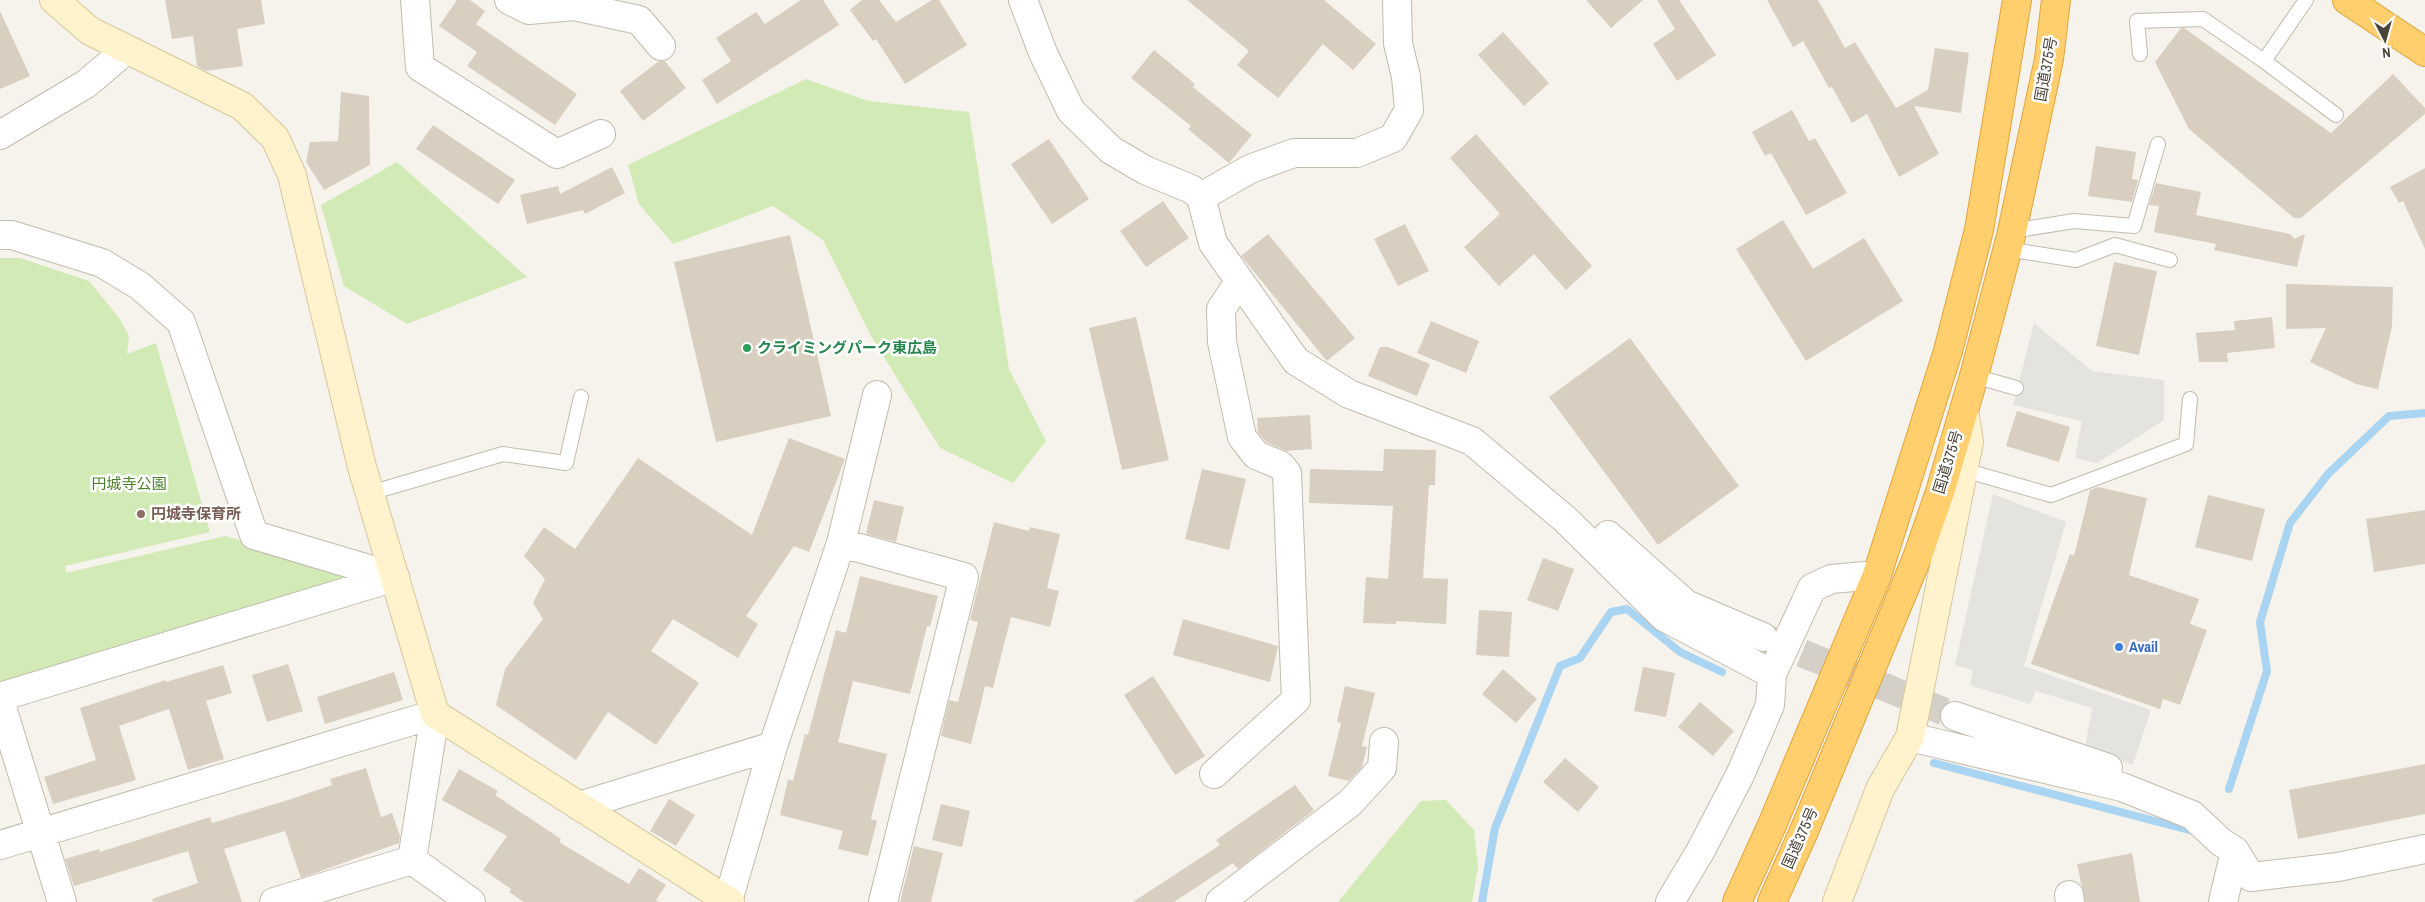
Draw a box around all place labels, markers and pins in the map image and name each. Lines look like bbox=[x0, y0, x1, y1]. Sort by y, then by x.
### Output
place label: クライミングパーク東広島 bbox=[757, 337, 937, 358]
marker: クライミングパーク東広島 bbox=[741, 342, 753, 354]
place label: 円城寺保育所 bbox=[151, 503, 241, 524]
marker: 円城寺保育所 bbox=[135, 508, 147, 520]
place label: Avail bbox=[2129, 636, 2158, 657]
marker: Avail bbox=[2113, 641, 2125, 653]

